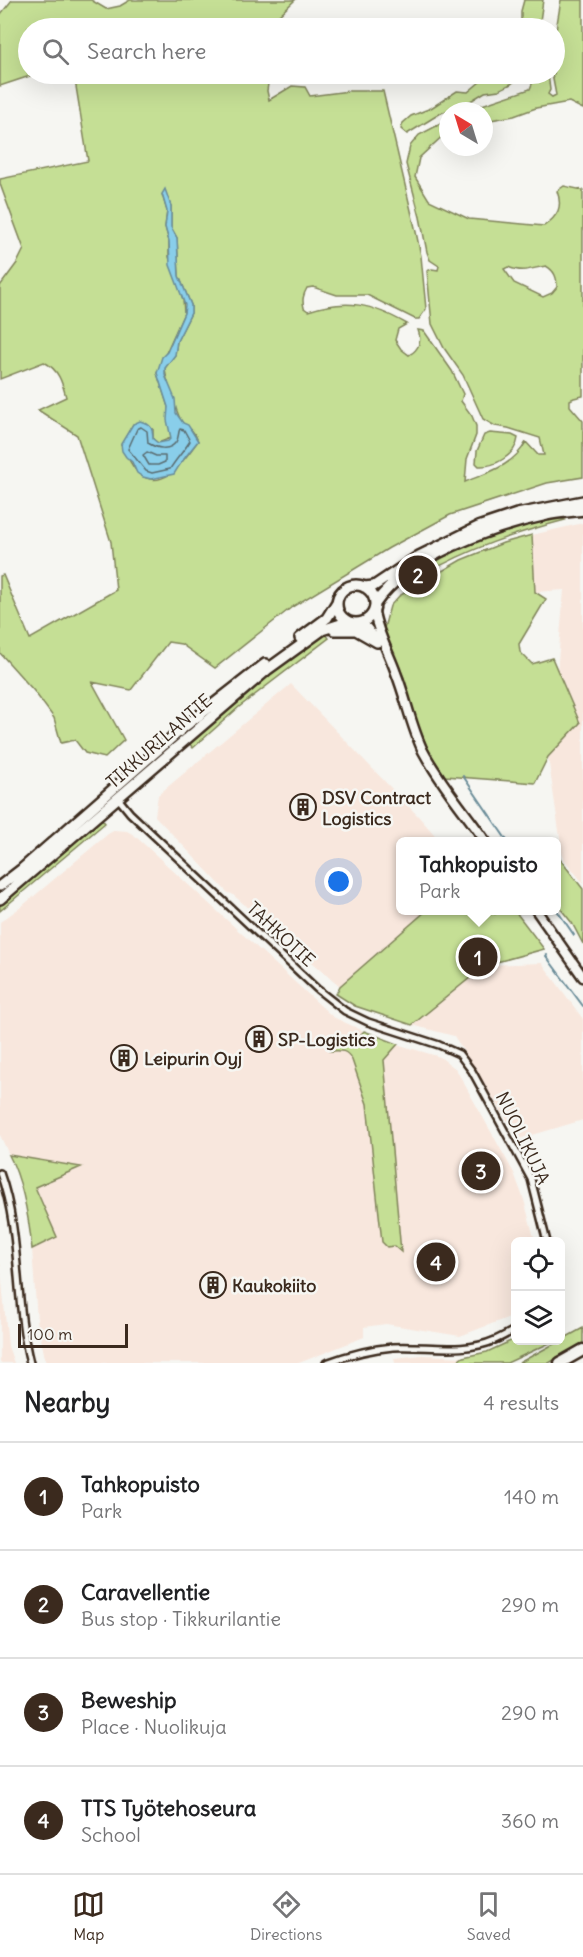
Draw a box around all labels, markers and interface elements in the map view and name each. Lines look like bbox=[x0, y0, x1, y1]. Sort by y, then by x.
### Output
search box bbox=[18, 18, 565, 84]
icon: search bbox=[39, 35, 72, 68]
text: Search here bbox=[87, 37, 206, 65]
north arrow bbox=[439, 102, 493, 156]
pin: 2 bbox=[398, 552, 438, 598]
street label: TIKKURILANTIE bbox=[101, 689, 217, 793]
place label: DSV Contract Logistics bbox=[322, 786, 432, 830]
building icon: DSV Contract Logistics bbox=[288, 792, 318, 822]
popup bbox=[396, 837, 561, 915]
text: Tahkopuisto bbox=[419, 850, 538, 878]
your location bbox=[324, 867, 353, 896]
text: Park bbox=[419, 878, 460, 903]
street label: TAHKOTIE bbox=[242, 897, 320, 971]
pin: 1 bbox=[458, 934, 498, 980]
building icon: SP-Logistics bbox=[244, 1024, 274, 1054]
place label: SP-Logistics bbox=[278, 1028, 375, 1051]
building icon: Leipurin Oyj bbox=[109, 1043, 139, 1073]
place label: Leipurin Oyj bbox=[144, 1047, 242, 1070]
street label: NUOLIKUJA bbox=[491, 1088, 555, 1188]
pin: 3 bbox=[462, 1148, 500, 1194]
map controls bbox=[511, 1237, 565, 1345]
button: locate bbox=[511, 1237, 565, 1291]
pin: 4 bbox=[416, 1240, 456, 1284]
building icon: Kaukokiito bbox=[198, 1270, 228, 1300]
place label: Kaukokiito bbox=[232, 1274, 316, 1297]
button: layers bbox=[511, 1291, 565, 1345]
scale bar bbox=[18, 1321, 128, 1348]
text: 100 m bbox=[27, 1324, 72, 1344]
text: Nearby bbox=[24, 1386, 110, 1419]
text: 4 results bbox=[483, 1390, 559, 1415]
text: Tahkopuisto bbox=[81, 1470, 200, 1498]
text: 1 bbox=[40, 1484, 47, 1509]
text: 140 m bbox=[504, 1484, 559, 1509]
text: Park bbox=[81, 1498, 122, 1523]
text: Caravellentie bbox=[81, 1578, 210, 1606]
text: 2 bbox=[38, 1592, 49, 1617]
text: 290 m bbox=[501, 1592, 559, 1617]
text: Bus stop · Tikkurilantie bbox=[81, 1606, 281, 1631]
text: Beweship bbox=[81, 1686, 177, 1714]
text: 3 bbox=[38, 1700, 49, 1725]
text: 290 m bbox=[501, 1700, 559, 1725]
text: Place · Nuolikuja bbox=[81, 1714, 227, 1739]
text: TTS Työtehoseura bbox=[81, 1794, 256, 1822]
text: 4 bbox=[38, 1808, 49, 1833]
text: 360 m bbox=[501, 1808, 559, 1833]
text: School bbox=[81, 1822, 141, 1847]
tab: Map bbox=[72, 1888, 105, 1944]
tab: Directions bbox=[250, 1888, 322, 1944]
tab: Saved bbox=[467, 1888, 511, 1944]

